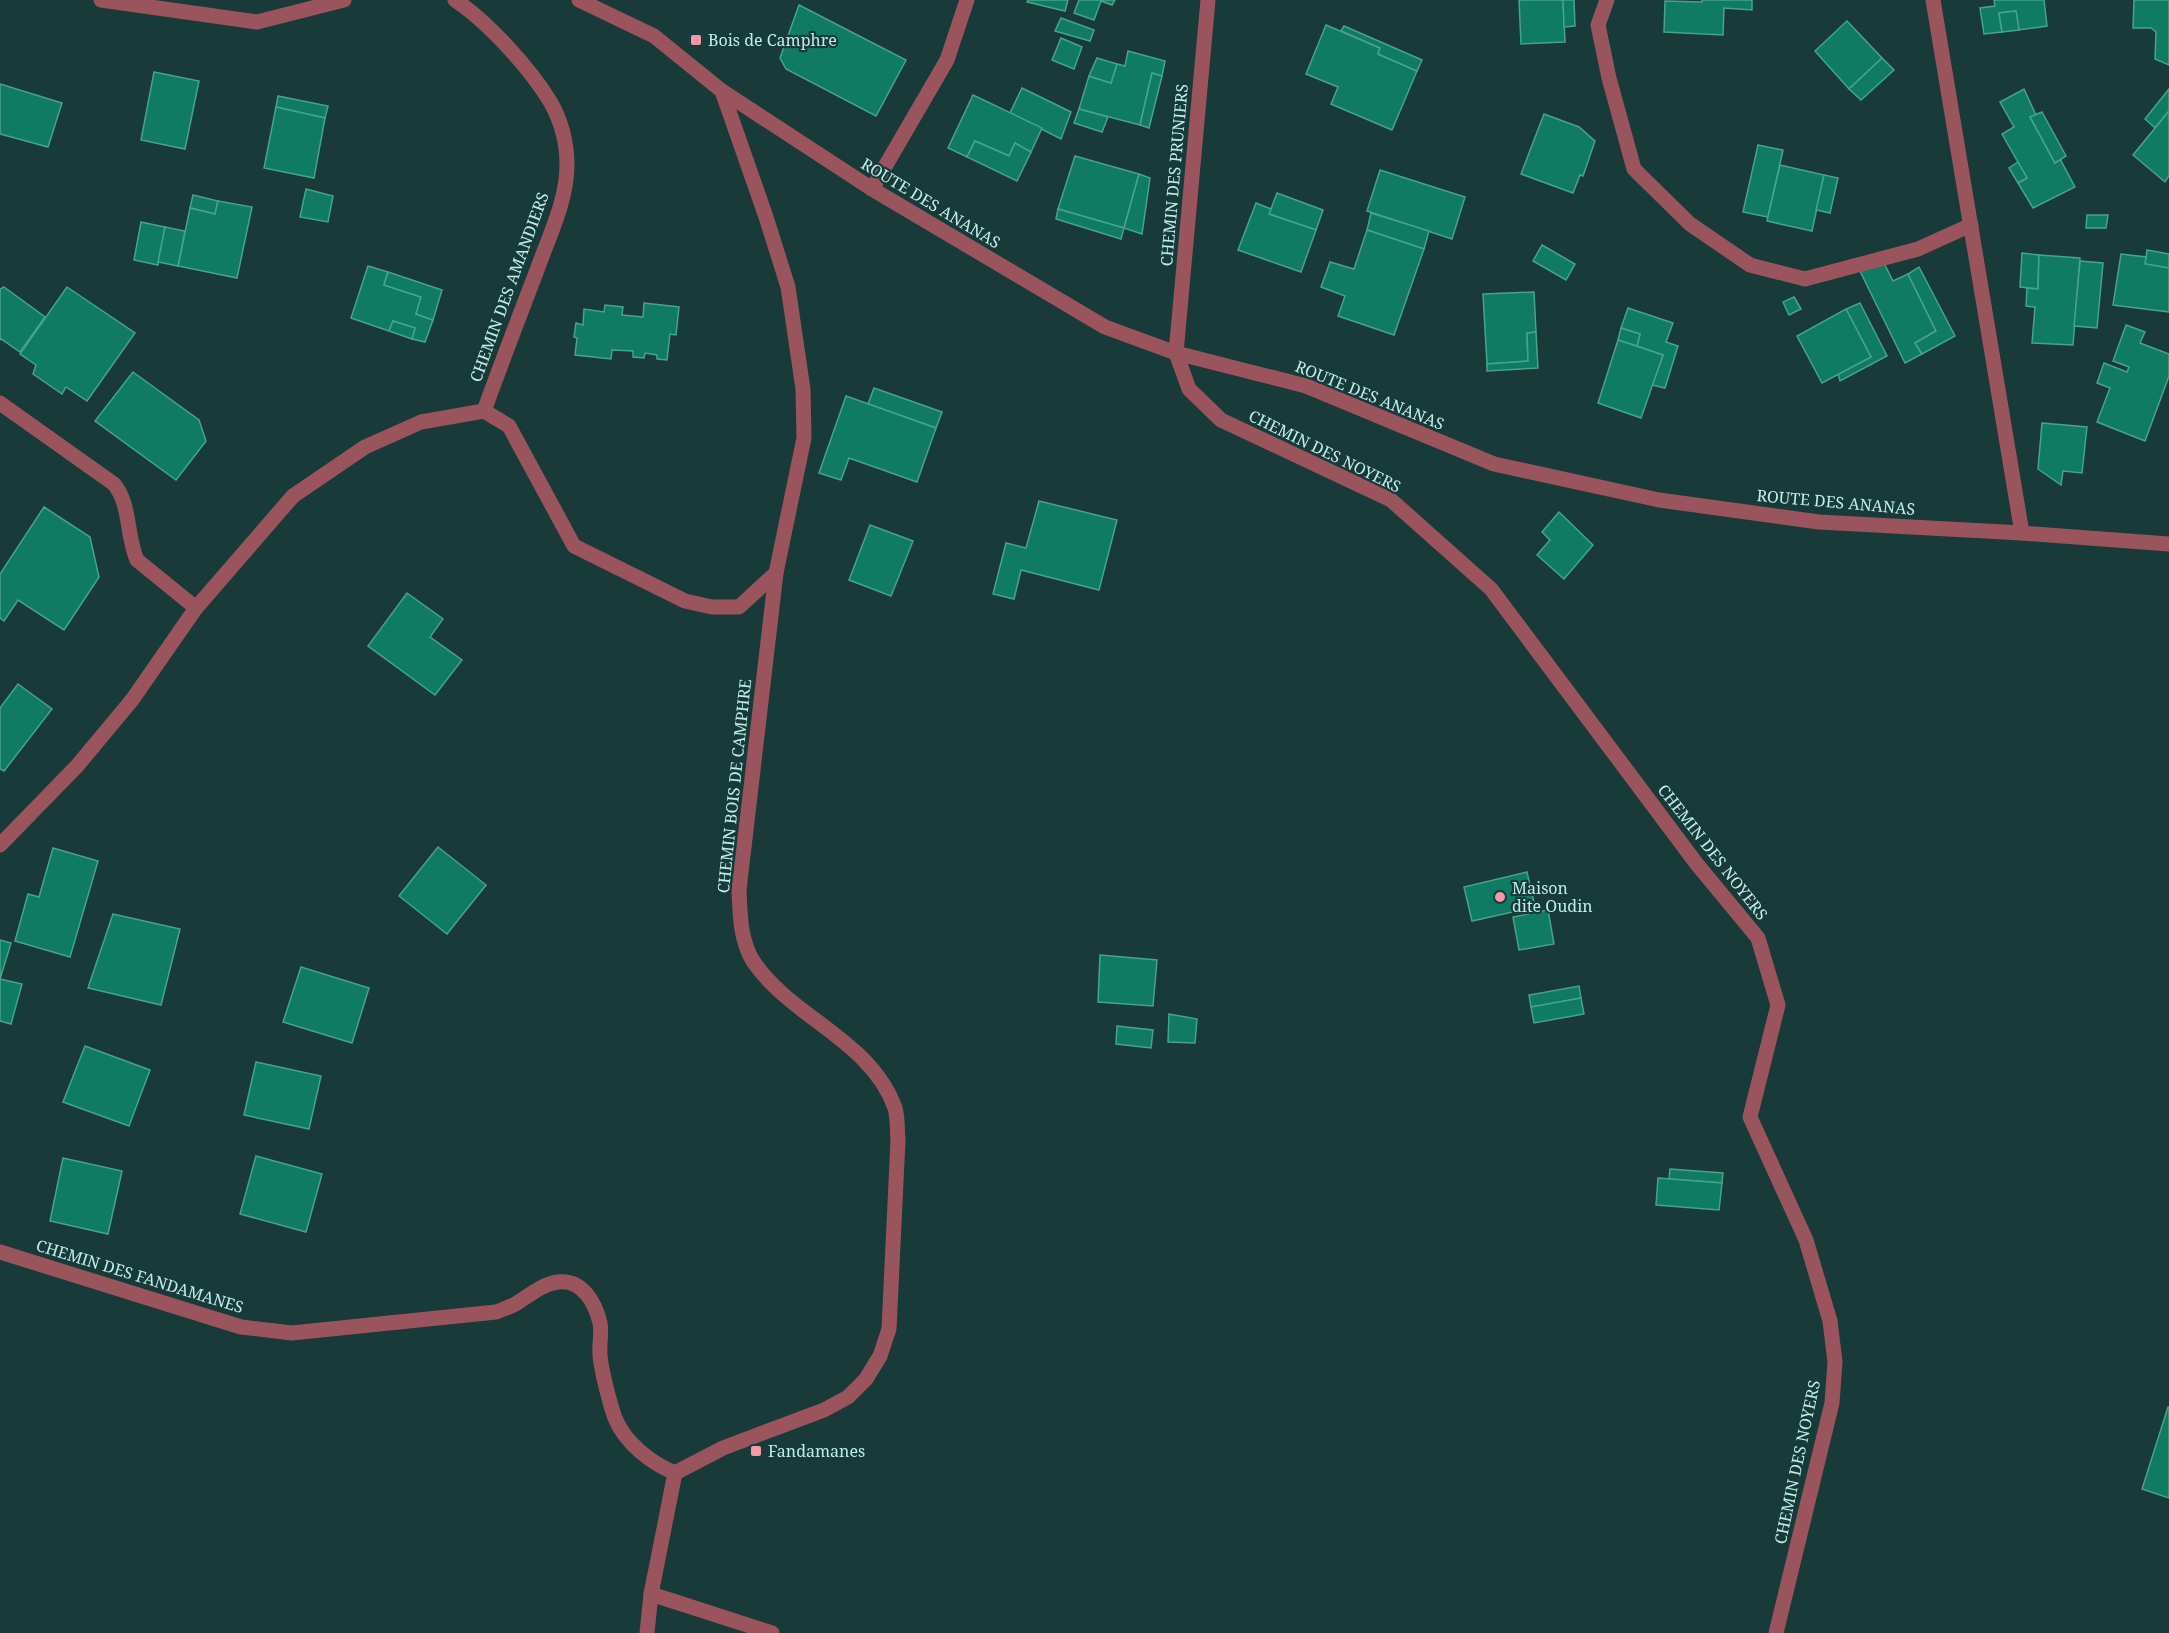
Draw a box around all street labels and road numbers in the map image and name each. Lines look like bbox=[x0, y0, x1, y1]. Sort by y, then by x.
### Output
street label: CHEMIN DES PRUNIERS bbox=[1155, 83, 1193, 267]
street label: ROUTE DES ANANAS bbox=[857, 153, 1005, 253]
street label: CHEMIN DES AMANDIERS bbox=[464, 189, 554, 385]
street label: ROUTE DES ANANAS bbox=[1292, 355, 1448, 435]
street label: CHEMIN DES NOYERS bbox=[1245, 405, 1405, 497]
street label: ROUTE DES ANANAS bbox=[1756, 484, 1916, 520]
street label: CHEMIN BOIS DE CAMPHRE bbox=[712, 678, 756, 894]
street label: CHEMIN DES NOYERS bbox=[1653, 779, 1773, 925]
street label: CHEMIN DES FANDAMANES bbox=[34, 1234, 246, 1318]
street label: CHEMIN DES NOYERS bbox=[1769, 1378, 1825, 1546]

